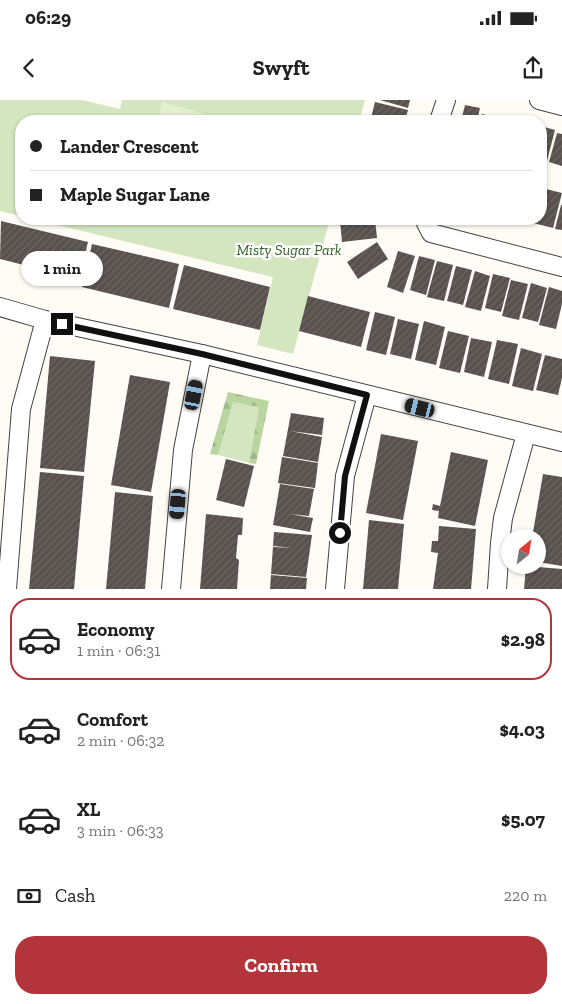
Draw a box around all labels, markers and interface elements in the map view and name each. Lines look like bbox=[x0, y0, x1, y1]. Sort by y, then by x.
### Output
text: 06:29 bbox=[25, 6, 71, 29]
icon: back bbox=[15, 54, 43, 82]
text: Swyft bbox=[253, 54, 309, 81]
icon: share bbox=[519, 54, 547, 82]
text: Lander Crescent bbox=[60, 135, 199, 158]
text: Maple Sugar Lane bbox=[60, 183, 210, 206]
park label: Misty Sugar Park bbox=[237, 241, 342, 259]
callout: 1 min bbox=[21, 252, 103, 286]
text: 1 min bbox=[43, 259, 81, 278]
route end bbox=[51, 313, 73, 335]
car bbox=[183, 379, 204, 411]
car bbox=[403, 397, 436, 419]
car bbox=[169, 488, 186, 520]
route start bbox=[329, 522, 351, 544]
north arrow bbox=[501, 529, 546, 574]
map controls bbox=[501, 529, 546, 574]
icon: car bbox=[17, 617, 62, 662]
text: Economy bbox=[77, 618, 155, 641]
text: $2.98 bbox=[501, 628, 545, 651]
text: 1 min · 06:31 bbox=[77, 641, 160, 660]
icon: car bbox=[17, 707, 62, 752]
text: Comfort bbox=[77, 708, 148, 731]
text: $4.03 bbox=[499, 718, 545, 741]
text: 2 min · 06:32 bbox=[77, 731, 164, 750]
icon: car bbox=[17, 797, 62, 842]
text: XL bbox=[77, 798, 100, 821]
text: $5.07 bbox=[501, 808, 545, 831]
text: 3 min · 06:33 bbox=[77, 821, 164, 840]
icon: cash bbox=[15, 882, 43, 910]
text: Cash bbox=[55, 884, 95, 907]
text: 220 m bbox=[504, 886, 547, 905]
button: Confirm bbox=[15, 936, 547, 994]

